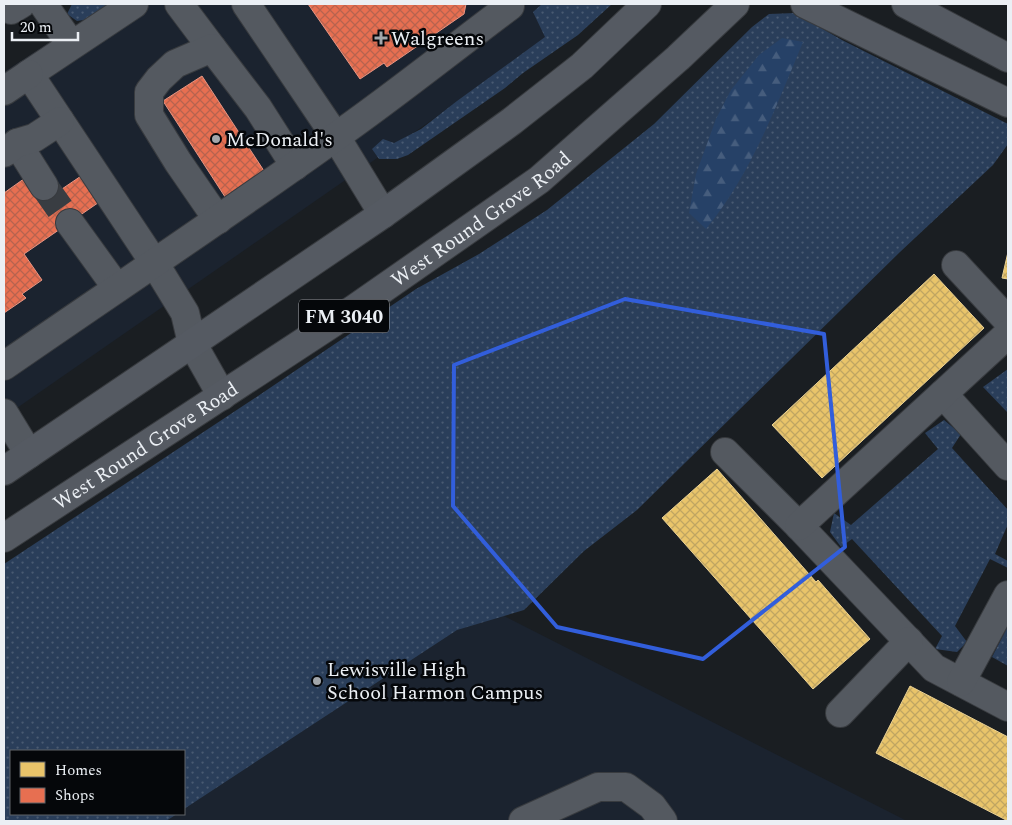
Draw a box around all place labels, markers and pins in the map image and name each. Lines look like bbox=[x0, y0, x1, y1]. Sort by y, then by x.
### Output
place label: Walgreens bbox=[391, 24, 484, 54]
marker: Walgreens bbox=[375, 32, 387, 44]
place label: McDonald's bbox=[226, 125, 333, 155]
marker: McDonald's bbox=[210, 133, 222, 145]
place label: Lewisville High School Harmon Campus bbox=[327, 655, 543, 708]
marker: Lewisville High School Harmon Campus bbox=[311, 675, 323, 687]

